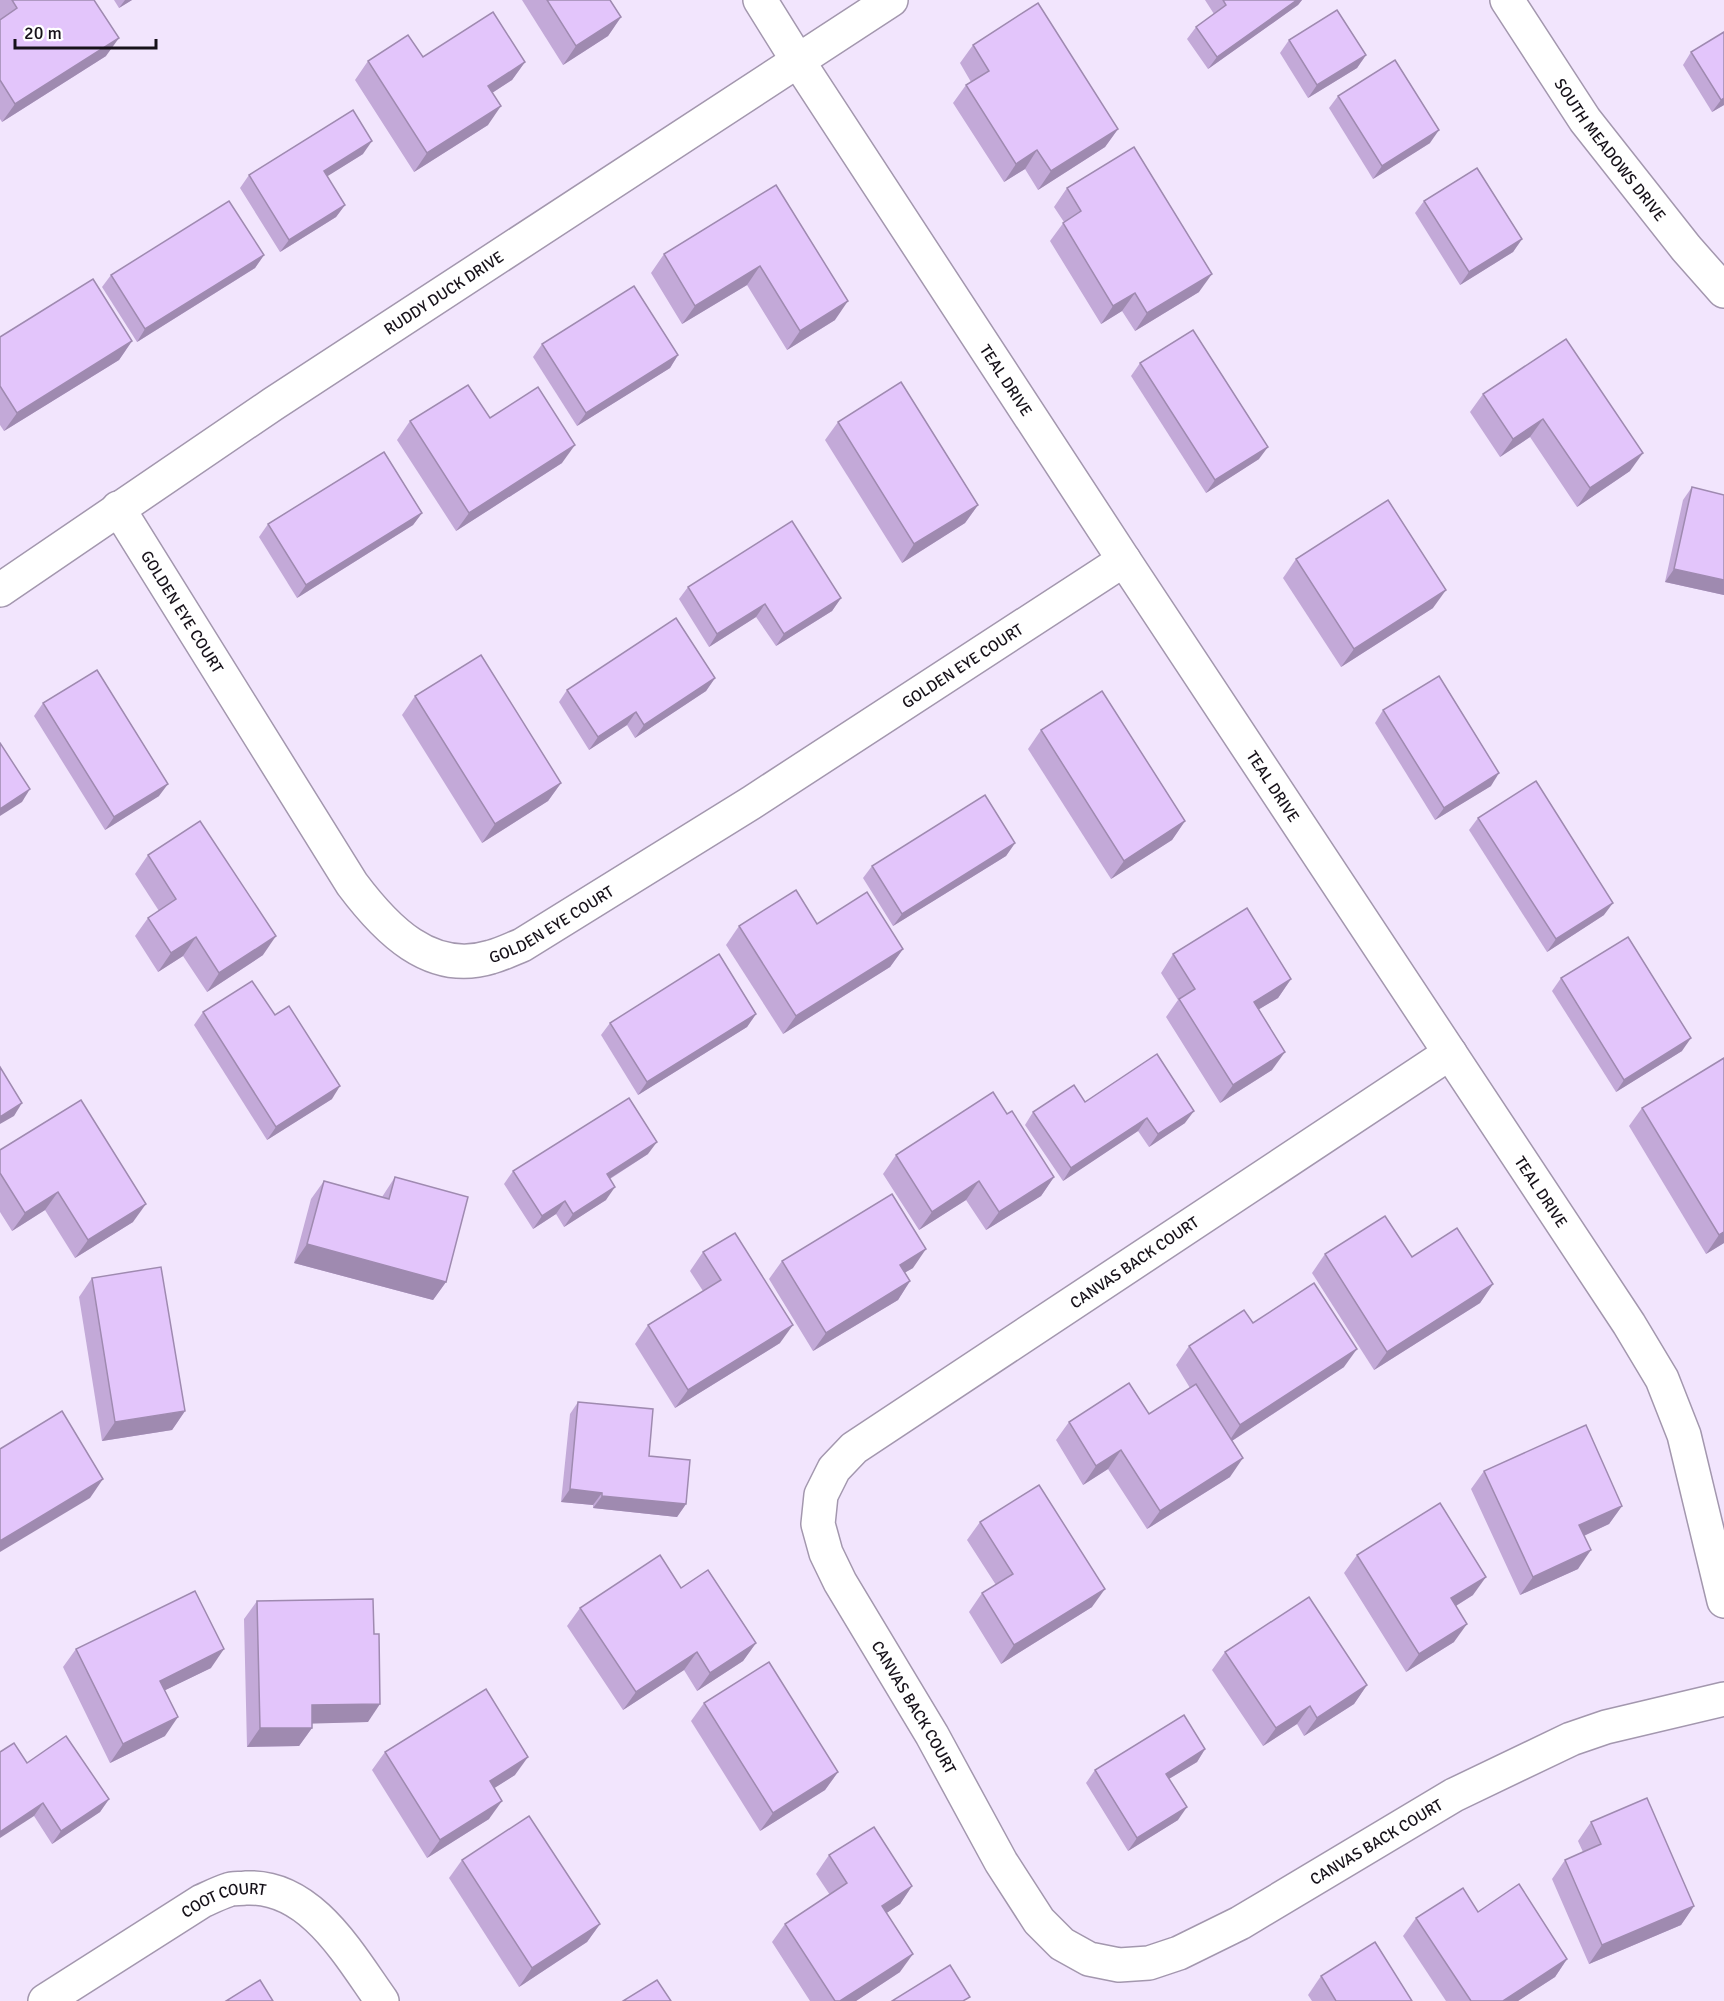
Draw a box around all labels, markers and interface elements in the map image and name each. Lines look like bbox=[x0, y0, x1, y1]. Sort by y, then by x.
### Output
scale bar bbox=[15, 12, 156, 50]
text: 20 m bbox=[24, 22, 62, 44]
street label: SOUTH MEADOWS DRIVE bbox=[1550, 75, 1670, 226]
street label: RUDDY DUCK DRIVE bbox=[380, 247, 508, 340]
street label: TEAL DRIVE bbox=[975, 341, 1036, 420]
street label: GOLDEN EYE COURT bbox=[136, 547, 227, 677]
street label: GOLDEN EYE COURT bbox=[898, 620, 1027, 713]
street label: TEAL DRIVE bbox=[1242, 747, 1303, 826]
street label: GOLDEN EYE COURT bbox=[487, 882, 618, 968]
street label: TEAL DRIVE bbox=[1510, 1153, 1571, 1232]
street label: CANVAS BACK COURT bbox=[1066, 1212, 1203, 1313]
street label: CANVAS BACK COURT bbox=[867, 1637, 960, 1778]
street label: CANVAS BACK COURT bbox=[1307, 1795, 1447, 1890]
street label: COOT COURT bbox=[178, 1879, 268, 1923]

